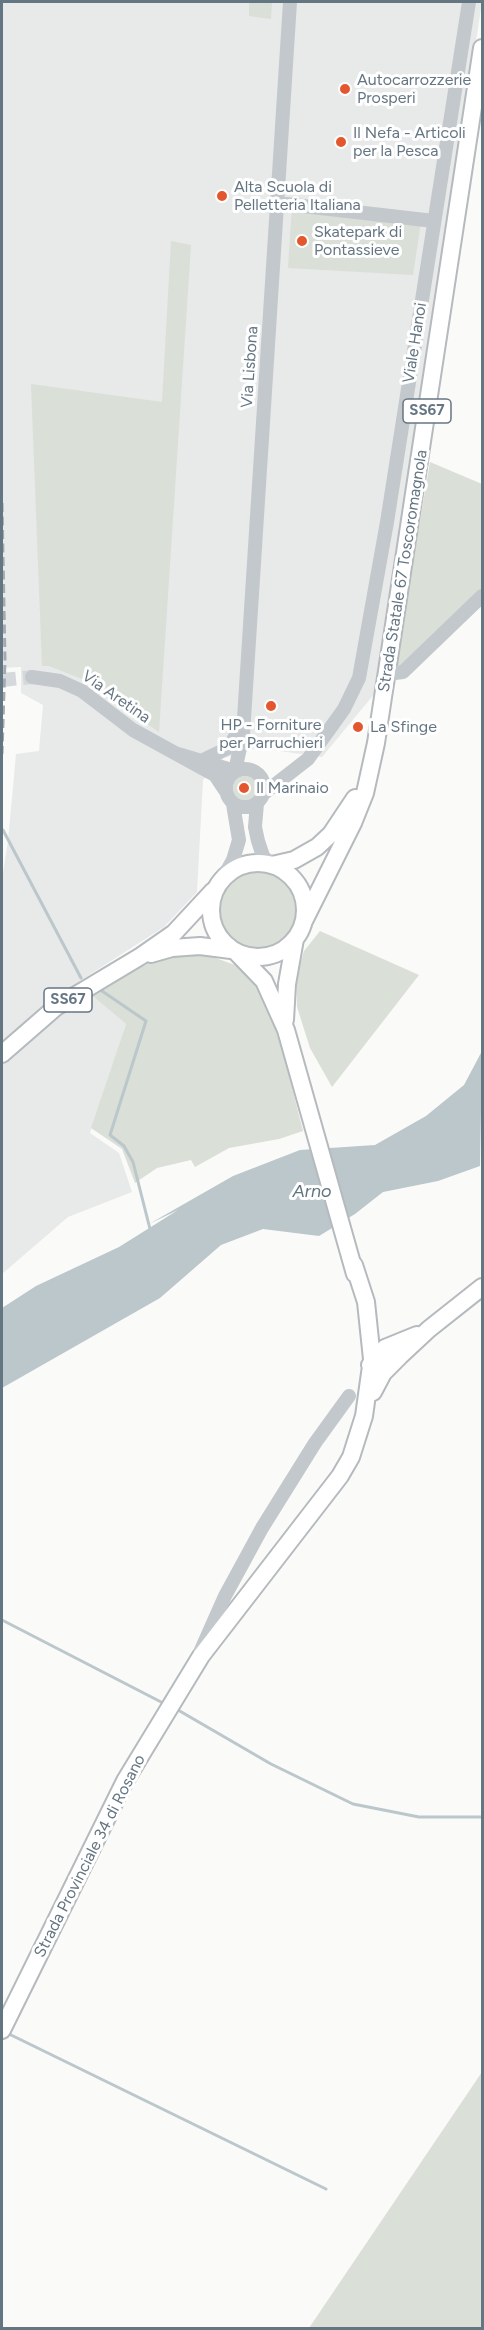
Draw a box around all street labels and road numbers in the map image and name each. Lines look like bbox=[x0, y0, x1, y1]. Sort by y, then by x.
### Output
street label: Viale Hanoi bbox=[399, 301, 431, 385]
street label: Via Lisbona bbox=[238, 325, 262, 409]
road number: SS67 bbox=[403, 399, 451, 423]
street label: Strada Statale 67 Toscoromagnola bbox=[374, 448, 432, 694]
street label: Via Aretina bbox=[78, 667, 154, 727]
road number: SS67 bbox=[44, 988, 92, 1012]
street label: Strada Provinciale 34 di Rosano bbox=[30, 1751, 150, 1961]

